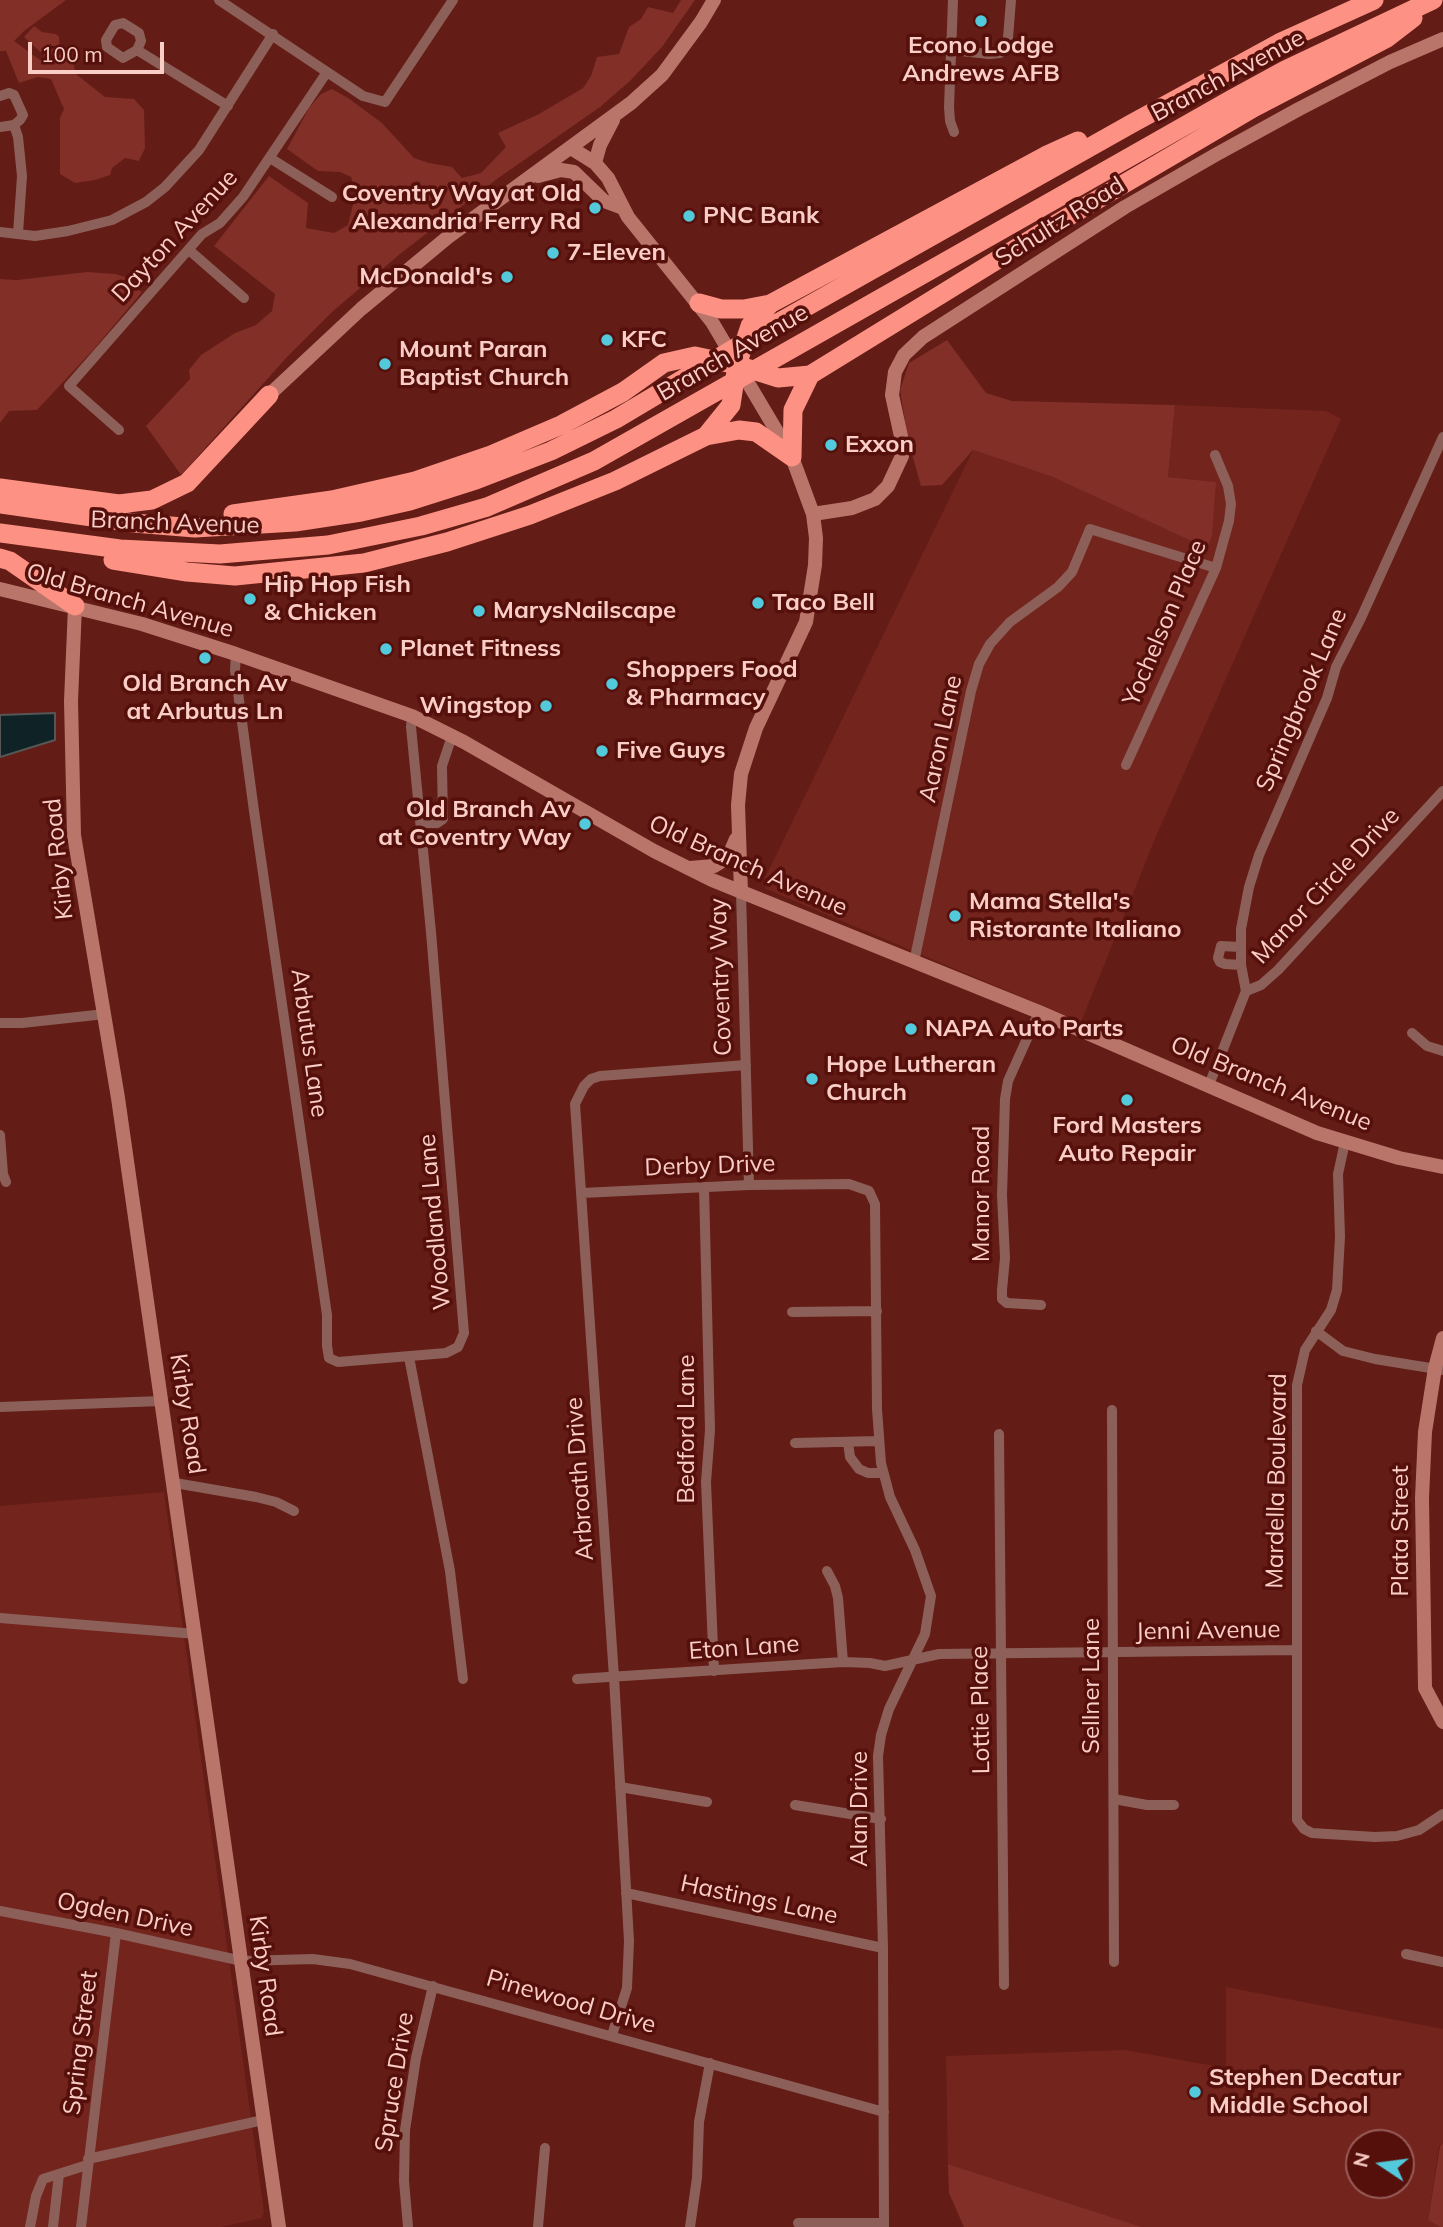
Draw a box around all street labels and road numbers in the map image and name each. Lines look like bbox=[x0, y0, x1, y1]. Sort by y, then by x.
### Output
street label: Branch Avenue bbox=[1147, 24, 1309, 128]
street label: Dayton Avenue bbox=[106, 164, 244, 308]
street label: Schultz Road bbox=[990, 171, 1130, 273]
street label: Branch Avenue bbox=[653, 298, 813, 408]
street label: Branch Avenue bbox=[90, 506, 260, 540]
street label: Yochelson Place bbox=[1117, 536, 1213, 710]
street label: Old Branch Avenue bbox=[23, 558, 237, 644]
street label: Springbrook Lane bbox=[1250, 604, 1354, 796]
street label: Aaron Lane bbox=[913, 673, 969, 805]
street label: Kirby Road bbox=[38, 797, 80, 921]
street label: Manor Circle Drive bbox=[1246, 802, 1406, 970]
street label: Old Branch Avenue bbox=[644, 809, 852, 923]
street label: Coventry Way bbox=[704, 898, 738, 1056]
street label: Arbutus Lane bbox=[284, 967, 334, 1119]
street label: Old Branch Avenue bbox=[1166, 1031, 1376, 1137]
street label: Manor Road bbox=[968, 1126, 996, 1262]
street label: Woodland Lane bbox=[413, 1133, 457, 1311]
street label: Derby Drive bbox=[644, 1149, 776, 1183]
street label: Kirby Road bbox=[163, 1352, 211, 1476]
street label: Bedford Lane bbox=[673, 1354, 701, 1504]
street label: Mardella Boulevard bbox=[1261, 1373, 1293, 1589]
street label: Arbroath Drive bbox=[560, 1396, 600, 1562]
street label: Plata Street bbox=[1387, 1465, 1415, 1597]
street label: Jenni Avenue bbox=[1135, 1615, 1281, 1647]
street label: Sellner Lane bbox=[1078, 1618, 1106, 1754]
street label: Eton Lane bbox=[688, 1630, 800, 1666]
street label: Lottie Place bbox=[965, 1646, 997, 1774]
street label: Alan Drive bbox=[846, 1751, 874, 1867]
street label: Hastings Lane bbox=[678, 1869, 840, 1931]
street label: Ogden Drive bbox=[54, 1886, 196, 1944]
street label: Kirby Road bbox=[242, 1914, 288, 2038]
street label: Pinewood Drive bbox=[483, 1964, 659, 2040]
street label: Spring Street bbox=[58, 1969, 104, 2117]
street label: Spruce Drive bbox=[370, 2010, 420, 2154]

